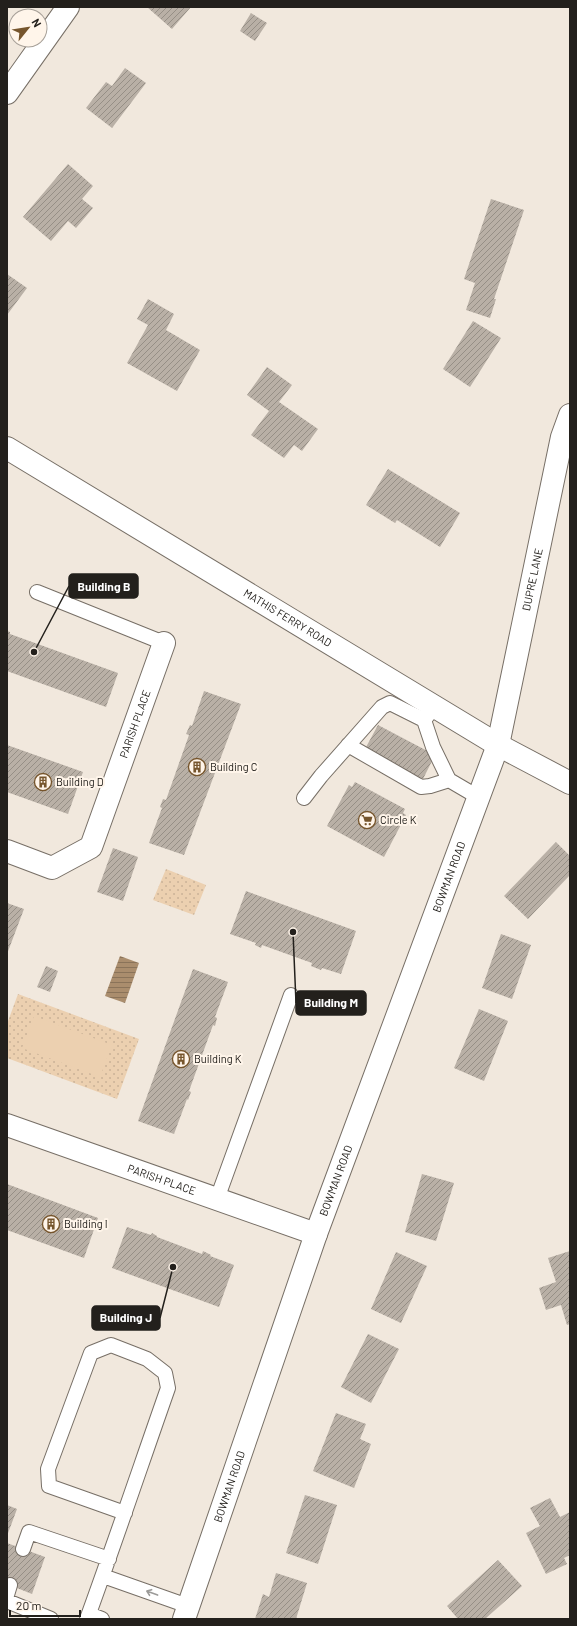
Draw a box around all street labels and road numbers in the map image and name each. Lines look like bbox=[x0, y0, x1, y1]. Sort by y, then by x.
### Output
street label: DUPRE LANE bbox=[519, 547, 545, 612]
street label: MATHIS FERRY ROAD bbox=[242, 586, 334, 649]
street label: PARISH PLACE bbox=[116, 688, 153, 760]
street label: BOWMAN ROAD bbox=[429, 839, 468, 914]
street label: BOWMAN ROAD bbox=[316, 1143, 355, 1218]
street label: PARISH PLACE bbox=[126, 1161, 198, 1197]
street label: BOWMAN ROAD bbox=[211, 1449, 247, 1524]

